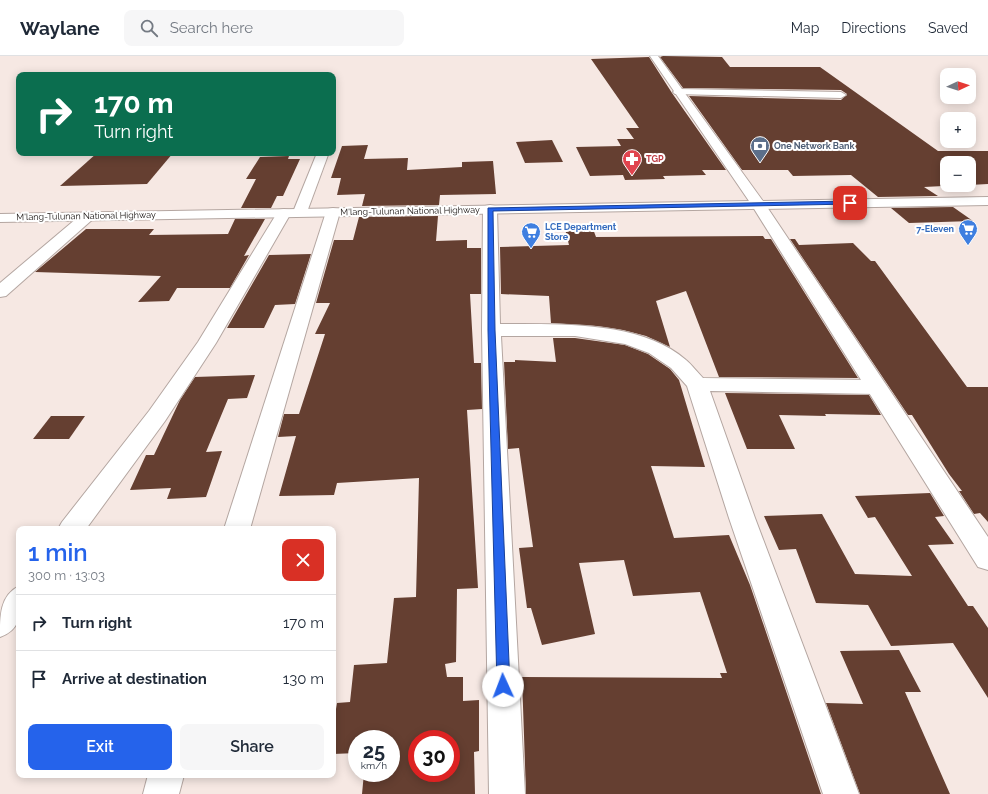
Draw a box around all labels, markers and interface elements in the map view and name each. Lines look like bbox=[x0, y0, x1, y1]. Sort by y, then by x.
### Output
search box bbox=[124, 10, 404, 46]
text: Waylane bbox=[20, 17, 100, 39]
icon: search bbox=[138, 17, 160, 39]
text: Search here bbox=[170, 19, 253, 37]
text: Map bbox=[791, 20, 819, 36]
text: Directions bbox=[841, 20, 906, 36]
text: Saved bbox=[928, 20, 968, 36]
north arrow bbox=[940, 68, 976, 104]
map controls bbox=[940, 68, 976, 192]
text: 170 m bbox=[94, 87, 174, 120]
icon: right bbox=[28, 88, 80, 140]
button: + bbox=[940, 112, 976, 148]
text: Turn right bbox=[94, 121, 173, 142]
bank icon: One Network Bank bbox=[749, 135, 771, 163]
place label: One Network Bank bbox=[774, 141, 856, 151]
pharmacy icon: TGP bbox=[621, 148, 643, 176]
place label: TGP bbox=[646, 154, 664, 164]
button: − bbox=[940, 156, 976, 192]
pin bbox=[833, 186, 867, 220]
icon: arrive bbox=[839, 192, 861, 214]
street label: M'lang-Tulunan National Highway bbox=[340, 205, 480, 217]
street label: M'lang-Tulunan National Highway bbox=[16, 210, 156, 222]
supermarket icon: 7-Eleven bbox=[957, 218, 979, 246]
supermarket icon: LCE Department Store bbox=[520, 221, 542, 249]
place label: LCE Department Store bbox=[545, 222, 617, 242]
place label: 7-Eleven bbox=[916, 224, 954, 234]
text: 1 min bbox=[28, 538, 88, 567]
button: close bbox=[282, 539, 324, 581]
text: 300 m · 13:03 bbox=[28, 568, 105, 583]
icon: right bbox=[28, 612, 50, 634]
text: Turn right bbox=[62, 614, 132, 632]
text: 170 m bbox=[283, 614, 324, 632]
position arrow bbox=[482, 665, 524, 707]
icon: arrive bbox=[28, 668, 50, 690]
text: Arrive at destination bbox=[62, 670, 207, 688]
text: 130 m bbox=[283, 670, 324, 688]
button: Exit bbox=[28, 724, 172, 770]
button: Share bbox=[180, 724, 324, 770]
speed limit sign: 30 bbox=[408, 730, 460, 782]
text: 25 bbox=[363, 739, 385, 763]
text: km/h bbox=[361, 760, 387, 771]

